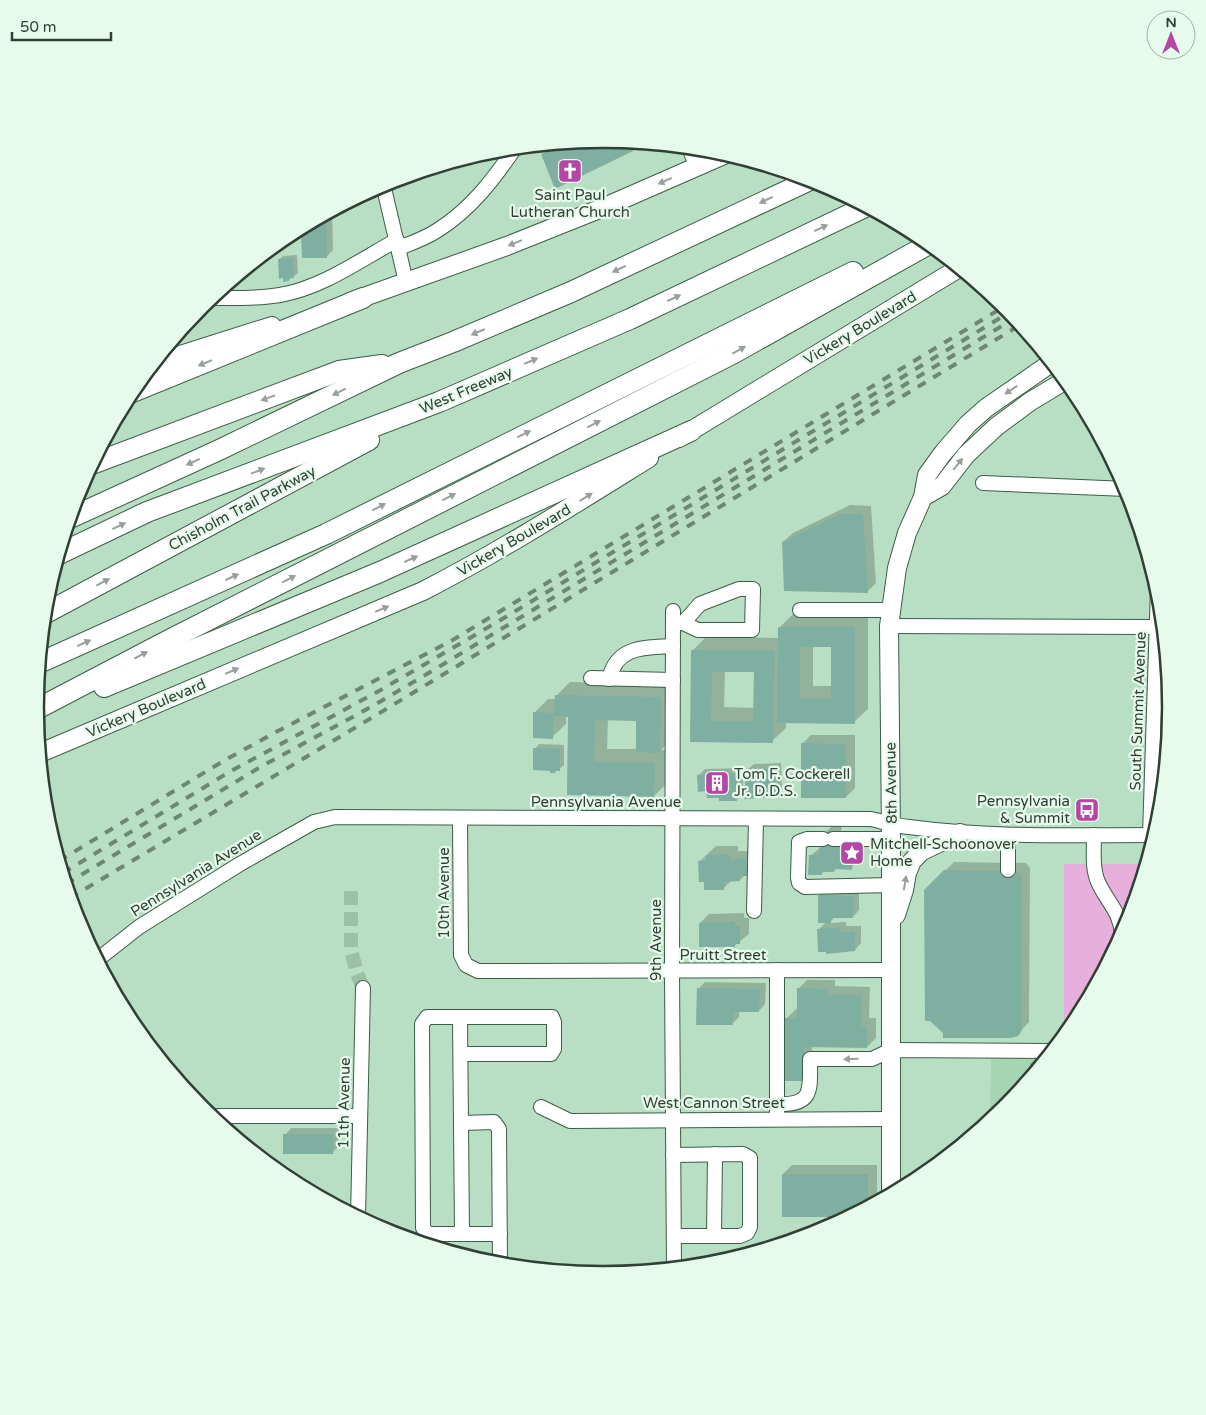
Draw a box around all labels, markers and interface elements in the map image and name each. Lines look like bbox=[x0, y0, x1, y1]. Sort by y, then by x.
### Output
scale bar bbox=[12, 10, 111, 42]
north arrow bbox=[1146, 10, 1196, 60]
text: N bbox=[1165, 14, 1177, 31]
text: 50 m bbox=[20, 18, 57, 36]
church icon: Saint Paul Lutheran Church bbox=[557, 158, 583, 184]
one-way arrow bbox=[658, 177, 672, 185]
place label: Saint Paul Lutheran Church bbox=[510, 186, 630, 221]
one-way arrow bbox=[759, 197, 773, 205]
one-way arrow bbox=[814, 224, 828, 232]
one-way arrow bbox=[507, 239, 522, 247]
one-way arrow bbox=[612, 265, 626, 273]
street label: Vickery Boulevard bbox=[800, 287, 920, 369]
one-way arrow bbox=[667, 294, 681, 302]
one-way arrow bbox=[471, 328, 485, 336]
one-way arrow bbox=[731, 346, 746, 354]
one-way arrow bbox=[524, 357, 539, 365]
one-way arrow bbox=[198, 359, 212, 367]
street label: West Freeway bbox=[417, 362, 515, 418]
one-way arrow bbox=[1004, 385, 1018, 395]
one-way arrow bbox=[332, 388, 346, 396]
one-way arrow bbox=[260, 394, 275, 402]
one-way arrow bbox=[587, 420, 601, 428]
one-way arrow bbox=[517, 430, 531, 438]
one-way arrow bbox=[185, 458, 200, 467]
one-way arrow bbox=[953, 458, 964, 471]
street label: Chisholm Trail Parkway bbox=[165, 462, 319, 554]
one-way arrow bbox=[251, 467, 266, 475]
one-way arrow bbox=[442, 493, 456, 501]
one-way arrow bbox=[579, 493, 592, 502]
street label: Vickery Boulevard bbox=[454, 500, 574, 580]
one-way arrow bbox=[372, 503, 386, 511]
one-way arrow bbox=[111, 522, 126, 530]
one-way arrow bbox=[404, 554, 418, 562]
one-way arrow bbox=[225, 572, 239, 580]
one-way arrow bbox=[282, 575, 296, 583]
one-way arrow bbox=[95, 578, 110, 586]
one-way arrow bbox=[375, 604, 389, 612]
street label: South Summit Avenue bbox=[1126, 631, 1150, 791]
one-way arrow bbox=[77, 639, 91, 647]
one-way arrow bbox=[133, 651, 148, 659]
one-way arrow bbox=[225, 667, 239, 675]
street label: Vickery Boulevard bbox=[83, 675, 209, 741]
street label: 8th Avenue bbox=[881, 742, 901, 824]
place label: Tom F. Cockerell Jr. D.D.S. bbox=[734, 765, 850, 800]
building icon: Tom F. Cockerell Jr. D.D.S. bbox=[704, 770, 730, 796]
place label: Pennsylvania & Summit bbox=[977, 792, 1070, 827]
street label: Pennsylvania Avenue bbox=[531, 793, 681, 811]
bus stop icon: Pennsylvania & Summit bbox=[1074, 797, 1100, 823]
street label: Pennsylvania Avenue bbox=[127, 825, 265, 921]
place label: Mitchell-Schoonover Home bbox=[870, 835, 1017, 870]
place icon: Mitchell-Schoonover Home bbox=[839, 840, 865, 866]
street label: 10th Avenue bbox=[435, 847, 453, 939]
one-way arrow bbox=[902, 875, 910, 891]
street label: 9th Avenue bbox=[647, 899, 665, 981]
street label: Pruitt Street bbox=[680, 946, 767, 964]
one-way arrow bbox=[843, 1055, 859, 1063]
street label: 11th Avenue bbox=[334, 1057, 354, 1149]
street label: West Cannon Street bbox=[643, 1094, 785, 1112]

